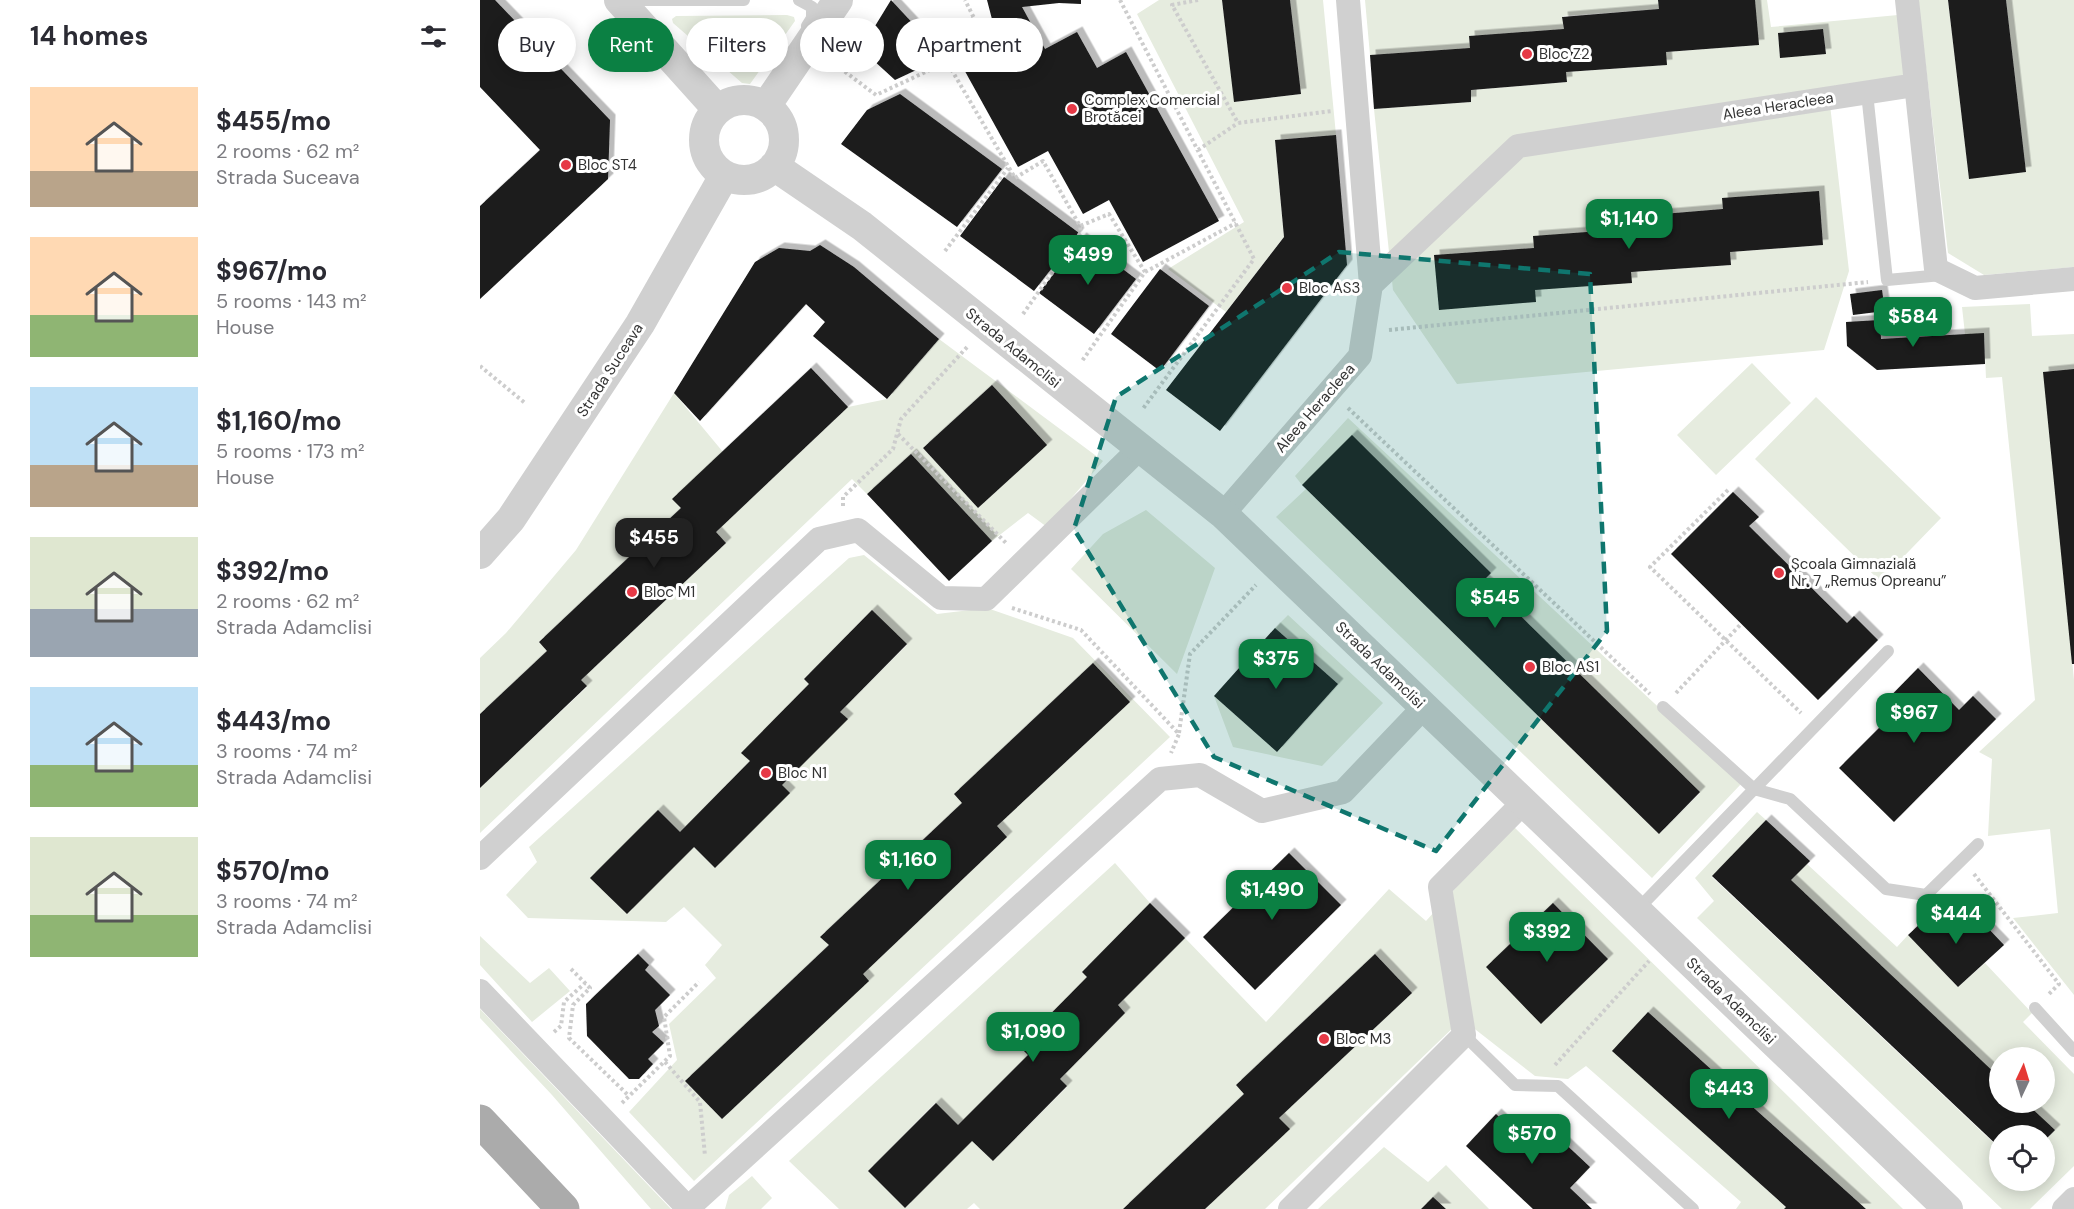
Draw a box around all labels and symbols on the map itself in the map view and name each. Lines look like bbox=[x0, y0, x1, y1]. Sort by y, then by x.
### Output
place label: Bloc Z2 bbox=[1539, 44, 1590, 64]
marker: Bloc Z2 bbox=[1520, 47, 1534, 61]
street label: Aleea Heracleea bbox=[1721, 87, 1835, 125]
place label: Complex Comercial Brotăcei bbox=[1084, 90, 1220, 127]
marker: Complex Comercial Brotăcei bbox=[1065, 102, 1079, 116]
place label: Bloc ST4 bbox=[578, 155, 637, 175]
marker: Bloc ST4 bbox=[559, 158, 573, 172]
pin: $1,140 bbox=[1580, 199, 1678, 250]
pin: $499 bbox=[1052, 235, 1124, 286]
place label: Bloc AS3 bbox=[1299, 278, 1360, 298]
marker: Bloc AS3 bbox=[1280, 281, 1294, 295]
pin: $584 bbox=[1877, 297, 1949, 348]
street label: Strada Adamclisi bbox=[961, 303, 1065, 393]
street label: Strada Suceava bbox=[572, 319, 648, 421]
street label: Aleea Heracleea bbox=[1271, 359, 1359, 457]
pin: $455 bbox=[618, 518, 690, 569]
place label: Școala Gimnazială Nr. 7 „Remus Opreanu” bbox=[1791, 554, 1947, 591]
marker: Școala Gimnazială Nr. 7 „Remus Opreanu” bbox=[1772, 566, 1786, 580]
pin: $545 bbox=[1459, 578, 1531, 629]
place label: Bloc M1 bbox=[644, 582, 695, 602]
marker: Bloc M1 bbox=[625, 585, 639, 599]
street label: Strada Adamclisi bbox=[1331, 617, 1429, 713]
pin: $375 bbox=[1240, 639, 1312, 690]
place label: Bloc AS1 bbox=[1542, 657, 1599, 677]
marker: Bloc AS1 bbox=[1523, 660, 1537, 674]
pin: $967 bbox=[1878, 693, 1950, 744]
place label: Bloc N1 bbox=[778, 763, 827, 783]
marker: Bloc N1 bbox=[759, 766, 773, 780]
pin: $1,160 bbox=[859, 840, 957, 891]
pin: $1,490 bbox=[1223, 870, 1321, 921]
pin: $444 bbox=[1920, 894, 1992, 945]
pin: $392 bbox=[1511, 912, 1583, 963]
street label: Strada Adamclisi bbox=[1682, 953, 1780, 1049]
pin: $1,090 bbox=[984, 1012, 1082, 1063]
place label: Bloc M3 bbox=[1336, 1029, 1391, 1049]
marker: Bloc M3 bbox=[1317, 1032, 1331, 1046]
north arrow bbox=[1989, 1047, 2055, 1113]
pin: $443 bbox=[1693, 1069, 1765, 1120]
pin: $570 bbox=[1496, 1114, 1568, 1165]

